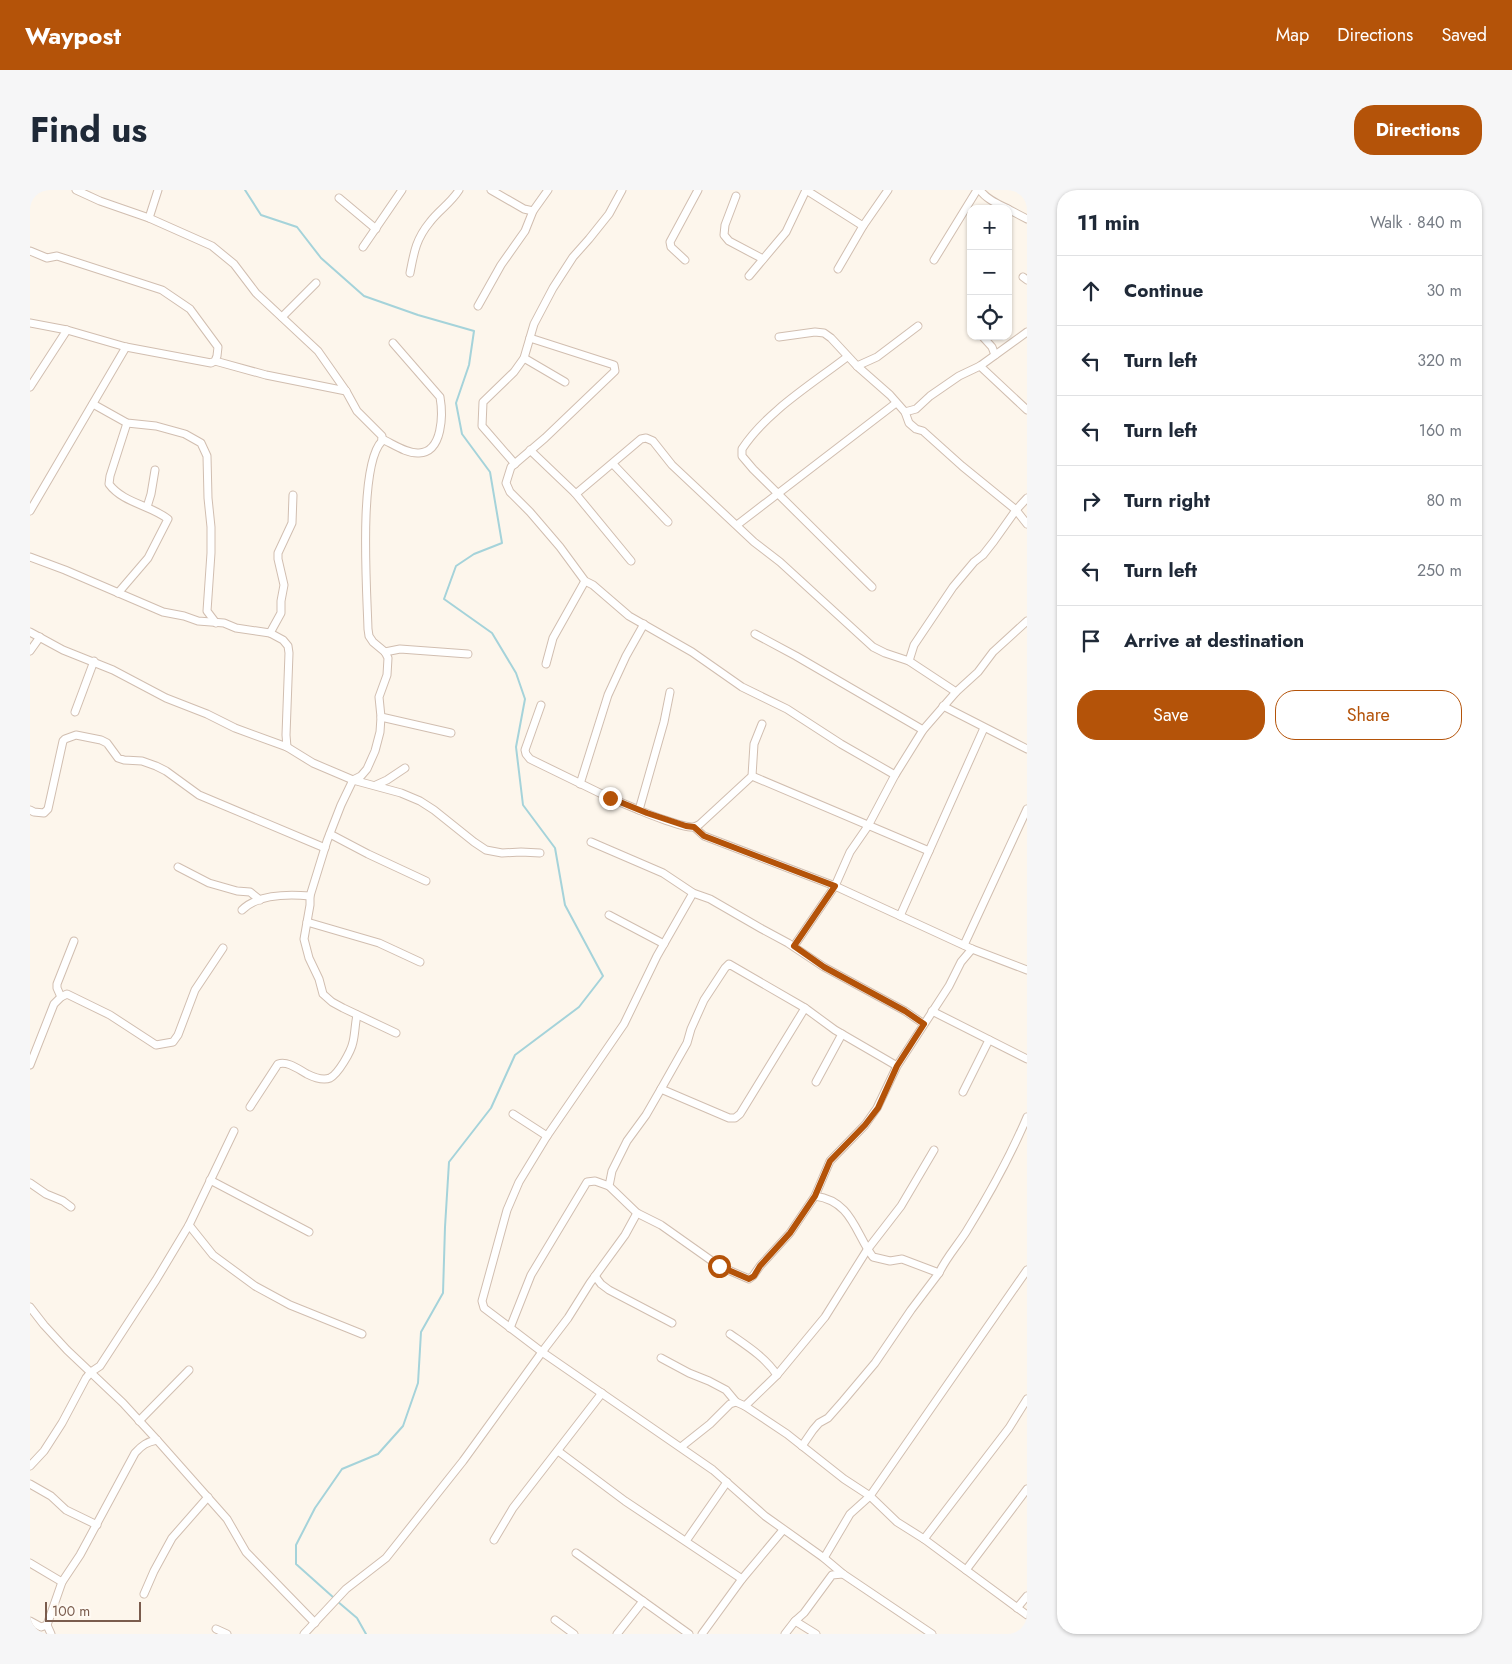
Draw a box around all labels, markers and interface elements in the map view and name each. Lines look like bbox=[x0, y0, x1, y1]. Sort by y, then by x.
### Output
text: Waypost bbox=[25, 18, 121, 53]
text: Map bbox=[1276, 22, 1309, 48]
text: Directions bbox=[1337, 22, 1413, 48]
text: Saved bbox=[1441, 22, 1487, 48]
text: Find us bbox=[30, 105, 147, 155]
button: Directions bbox=[1354, 105, 1482, 155]
map controls bbox=[967, 205, 1012, 340]
button: + bbox=[967, 205, 1012, 250]
text: 11 min bbox=[1077, 208, 1140, 238]
text: Walk · 840 m bbox=[1370, 211, 1462, 234]
button: − bbox=[967, 250, 1012, 295]
icon: ahead bbox=[1077, 277, 1105, 305]
text: Continue bbox=[1124, 277, 1203, 304]
text: 30 m bbox=[1426, 279, 1462, 302]
button: locate bbox=[967, 295, 1012, 340]
icon: left bbox=[1077, 347, 1105, 375]
text: Turn left bbox=[1124, 347, 1197, 374]
text: 320 m bbox=[1417, 349, 1462, 372]
icon: left bbox=[1077, 417, 1105, 445]
text: Turn left bbox=[1124, 417, 1197, 444]
text: 160 m bbox=[1419, 419, 1462, 442]
icon: right bbox=[1077, 487, 1105, 515]
text: Turn right bbox=[1124, 487, 1210, 514]
text: 80 m bbox=[1426, 489, 1462, 512]
icon: left bbox=[1077, 557, 1105, 585]
text: Turn left bbox=[1124, 557, 1197, 584]
text: 250 m bbox=[1417, 559, 1462, 582]
icon: arrive bbox=[1077, 627, 1105, 655]
text: Arrive at destination bbox=[1124, 627, 1304, 654]
button: Save bbox=[1077, 690, 1265, 740]
button: Share bbox=[1275, 690, 1462, 740]
route end bbox=[599, 787, 622, 810]
route start bbox=[708, 1255, 731, 1278]
scale bar bbox=[45, 1599, 141, 1622]
text: 100 m bbox=[52, 1601, 90, 1621]

